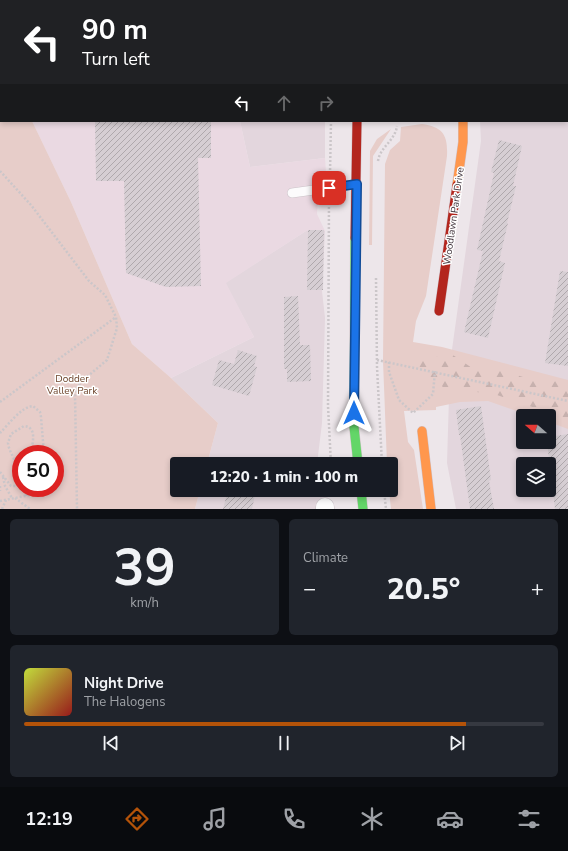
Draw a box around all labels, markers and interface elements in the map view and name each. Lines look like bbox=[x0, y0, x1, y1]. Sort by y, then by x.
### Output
text: 90 m bbox=[82, 11, 148, 49]
icon: left bbox=[16, 16, 68, 68]
text: Turn left bbox=[82, 47, 150, 71]
icon: left bbox=[231, 92, 253, 114]
icon: ahead bbox=[273, 92, 295, 114]
icon: right bbox=[315, 92, 337, 114]
street label: Woodlawn Park Drive bbox=[440, 166, 468, 266]
pin bbox=[312, 171, 346, 205]
icon: arrive bbox=[318, 177, 340, 199]
park label: Dodder Valley Park bbox=[46, 372, 98, 398]
position arrow bbox=[333, 392, 375, 434]
north arrow bbox=[516, 409, 556, 449]
map controls bbox=[516, 409, 556, 497]
speed limit sign: 50 bbox=[12, 445, 64, 497]
button: layers bbox=[516, 457, 556, 497]
text: 12:20 · 1 min · 100 m bbox=[210, 467, 358, 487]
text: 39 bbox=[113, 532, 176, 603]
text: Climate bbox=[303, 549, 348, 567]
text: 20.5° bbox=[387, 569, 460, 610]
text: − bbox=[303, 574, 316, 604]
text: + bbox=[531, 574, 544, 604]
text: km/h bbox=[130, 594, 159, 612]
text: Night Drive bbox=[84, 673, 164, 693]
text: The Halogens bbox=[84, 693, 165, 711]
icon: previous bbox=[100, 732, 122, 754]
icon: pause bbox=[273, 732, 295, 754]
icon: next bbox=[446, 732, 468, 754]
icon: directions bbox=[123, 805, 151, 833]
icon: music bbox=[201, 805, 229, 833]
icon: phone bbox=[280, 805, 308, 833]
icon: climate bbox=[358, 805, 386, 833]
icon: car bbox=[436, 805, 464, 833]
icon: filters bbox=[515, 805, 543, 833]
text: 12:19 bbox=[25, 807, 73, 831]

